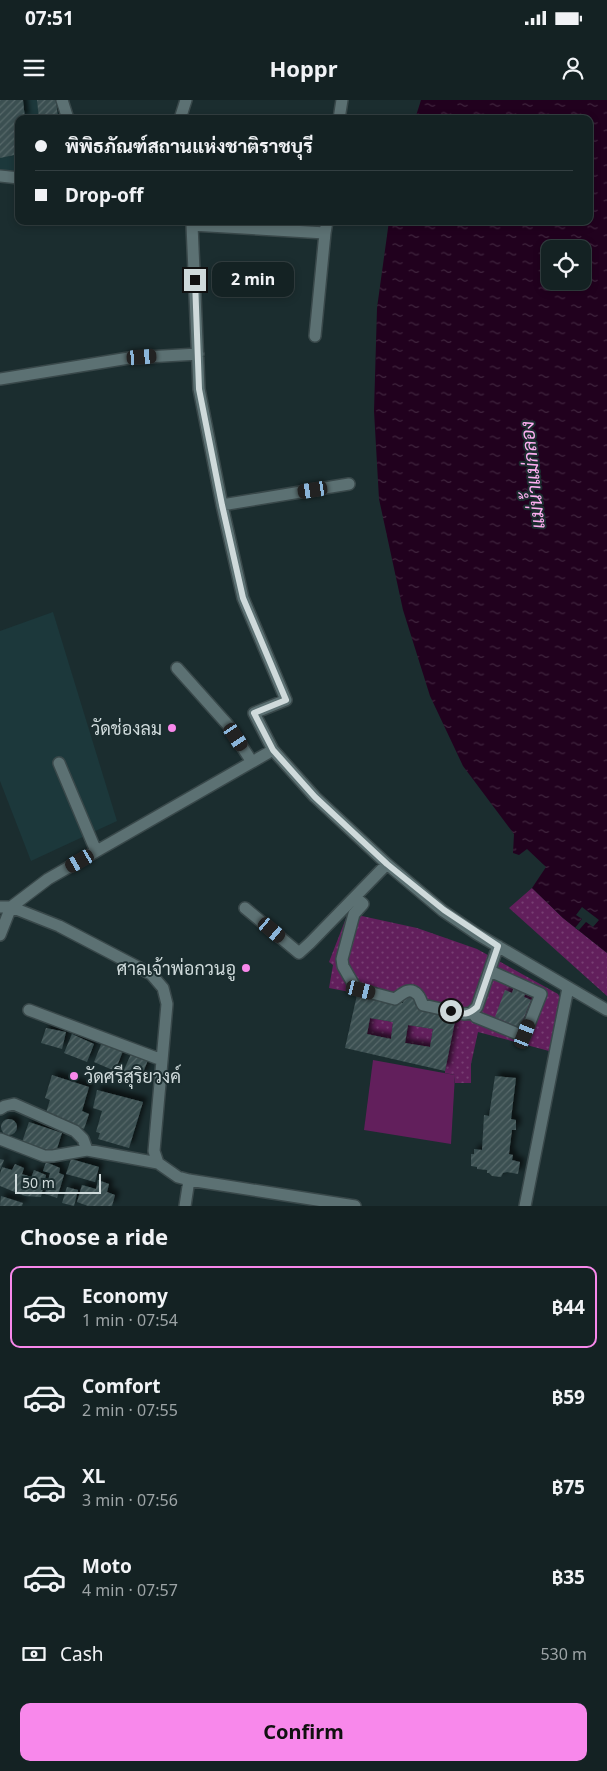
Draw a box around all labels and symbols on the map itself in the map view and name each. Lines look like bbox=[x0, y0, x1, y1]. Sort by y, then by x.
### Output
callout: 2 min bbox=[212, 262, 295, 298]
route end bbox=[184, 269, 206, 291]
car bbox=[126, 348, 157, 366]
water label: แม่น้ำแม่กลอง bbox=[511, 419, 551, 530]
car bbox=[297, 480, 328, 500]
place label: วัดช่องลม bbox=[91, 716, 162, 740]
car bbox=[221, 720, 250, 754]
marker: วัดช่องลม bbox=[166, 722, 178, 734]
car bbox=[63, 847, 96, 875]
car bbox=[255, 915, 288, 945]
place label: ศาลเจ้าพ่อกวนอู bbox=[117, 956, 236, 982]
marker: ศาลเจ้าพ่อกวนอู bbox=[240, 962, 252, 974]
car bbox=[344, 979, 377, 1001]
route start bbox=[440, 1000, 462, 1022]
car bbox=[512, 1017, 537, 1051]
place label: วัดศรีสุริยวงค์ bbox=[84, 1064, 181, 1089]
marker: วัดศรีสุริยวงค์ bbox=[68, 1070, 80, 1082]
scale bar bbox=[15, 1171, 101, 1194]

